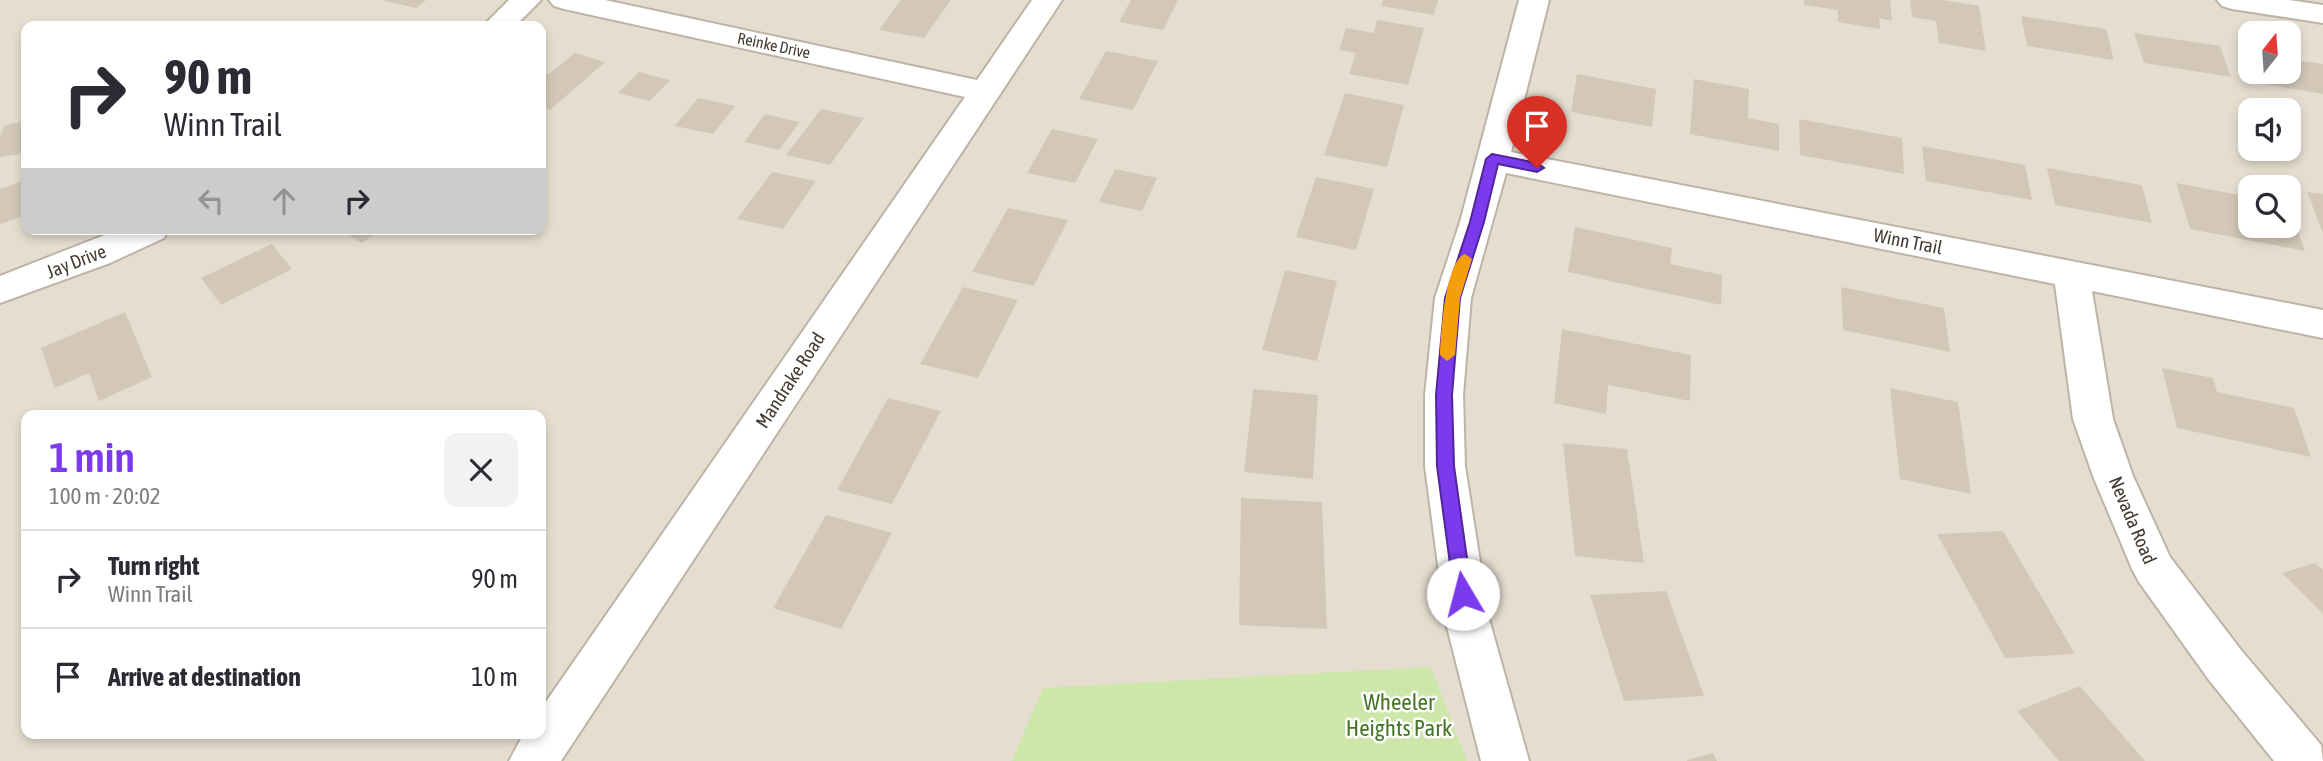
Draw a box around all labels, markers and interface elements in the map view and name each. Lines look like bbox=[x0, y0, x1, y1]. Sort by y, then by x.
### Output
north arrow bbox=[2238, 21, 2301, 84]
map controls bbox=[2238, 21, 2301, 238]
street label: Reinke Drive bbox=[736, 29, 812, 61]
text: 90 m bbox=[164, 48, 252, 104]
icon: right bbox=[49, 49, 140, 140]
pin bbox=[1507, 96, 1567, 168]
button: sound bbox=[2238, 98, 2301, 161]
text: Winn Trail bbox=[164, 106, 282, 143]
icon: arrive bbox=[1518, 107, 1556, 145]
button: search bbox=[2238, 175, 2301, 238]
icon: left bbox=[192, 182, 230, 220]
icon: ahead bbox=[265, 182, 303, 220]
icon: right bbox=[338, 182, 376, 220]
street label: Winn Trail bbox=[1872, 224, 1944, 258]
street label: Jay Drive bbox=[43, 240, 109, 282]
street label: Mandrake Road bbox=[751, 328, 829, 432]
text: 1 min bbox=[49, 433, 135, 481]
button: close bbox=[444, 433, 518, 507]
street label: Nevada Road bbox=[2105, 473, 2161, 567]
text: 100 m · 20:02 bbox=[49, 483, 161, 509]
text: Turn right bbox=[108, 551, 199, 581]
position arrow bbox=[1426, 557, 1500, 631]
icon: right bbox=[49, 560, 87, 598]
text: 90 m bbox=[471, 564, 518, 594]
text: Winn Trail bbox=[108, 581, 193, 607]
icon: arrive bbox=[49, 658, 87, 696]
text: Arrive at destination bbox=[108, 662, 301, 692]
text: 10 m bbox=[471, 662, 518, 692]
park label: Wheeler Heights Park bbox=[1346, 689, 1452, 741]

